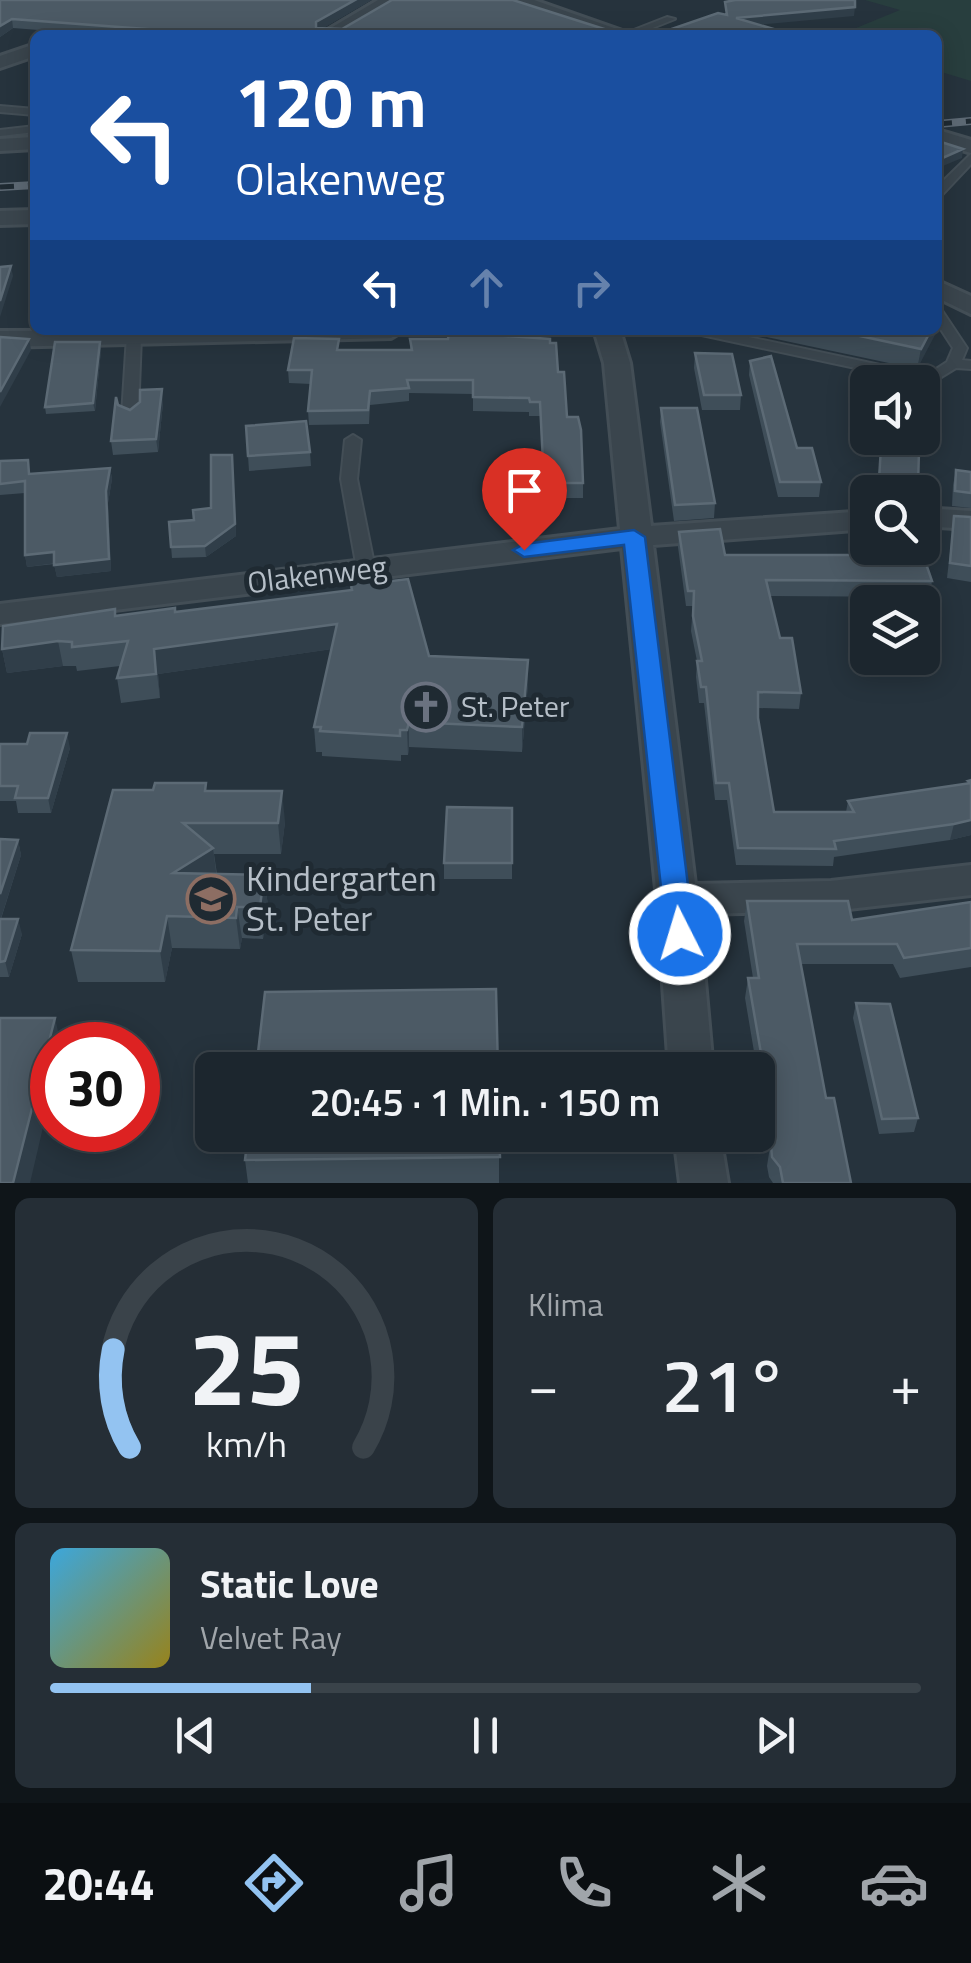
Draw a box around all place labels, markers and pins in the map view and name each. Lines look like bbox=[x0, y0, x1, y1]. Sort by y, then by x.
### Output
pin bbox=[482, 448, 567, 551]
church icon: St. Peter bbox=[400, 681, 452, 733]
place label: St. Peter bbox=[461, 683, 569, 729]
place label: Kindergarten St. Peter bbox=[246, 851, 437, 945]
school or university icon: Kindergarten St. Peter bbox=[185, 873, 237, 925]

